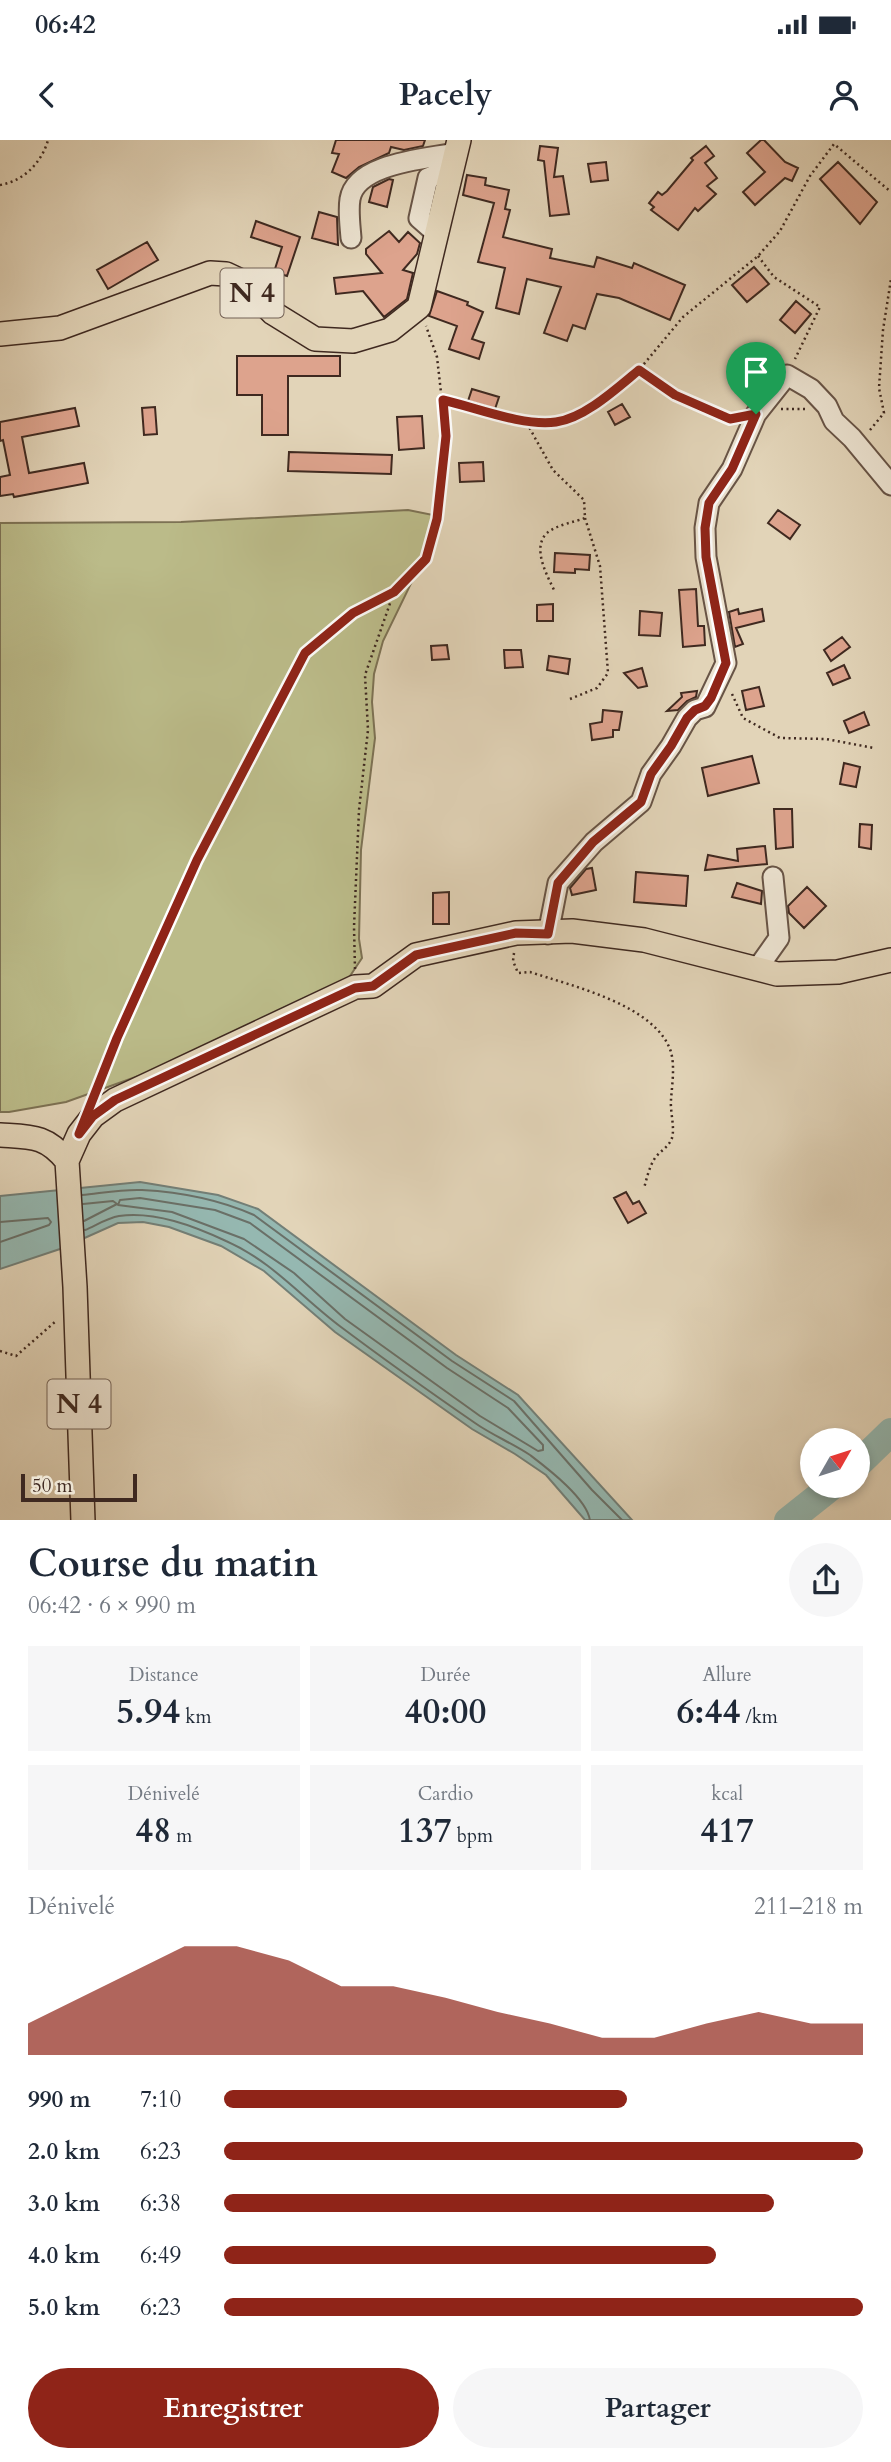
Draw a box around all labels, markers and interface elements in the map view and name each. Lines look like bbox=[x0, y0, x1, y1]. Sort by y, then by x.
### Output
text: 06:42 bbox=[35, 7, 96, 42]
text: Pacely bbox=[399, 73, 492, 117]
icon: back bbox=[28, 76, 66, 114]
icon: person bbox=[825, 76, 863, 114]
road number: N 4 bbox=[220, 268, 284, 318]
pin bbox=[726, 342, 786, 414]
icon: arrive bbox=[737, 353, 775, 391]
road number: N 4 bbox=[48, 1380, 110, 1428]
north arrow bbox=[800, 1428, 870, 1498]
map controls bbox=[800, 1428, 870, 1498]
scale bar bbox=[21, 1472, 136, 1503]
text: 50 m bbox=[32, 1473, 73, 1499]
text: Course du matin bbox=[28, 1538, 318, 1590]
button: share bbox=[789, 1543, 863, 1617]
text: 06:42 · 6 × 990 m bbox=[28, 1590, 196, 1621]
text: Distance bbox=[129, 1662, 199, 1688]
text: Durée bbox=[420, 1662, 471, 1688]
text: Allure bbox=[703, 1662, 752, 1688]
text: 5.94 bbox=[116, 1688, 180, 1736]
text: 40:00 bbox=[405, 1688, 486, 1736]
text: 6:44 bbox=[676, 1688, 740, 1736]
text: km bbox=[180, 1704, 211, 1730]
text: /km bbox=[740, 1704, 778, 1730]
text: Dénivelé bbox=[128, 1781, 200, 1807]
text: Cardio bbox=[418, 1781, 473, 1807]
text: kcal bbox=[711, 1781, 743, 1807]
text: 48 bbox=[135, 1807, 171, 1855]
text: 137 bbox=[398, 1807, 452, 1855]
text: 417 bbox=[700, 1807, 754, 1855]
text: m bbox=[171, 1823, 192, 1849]
text: bpm bbox=[452, 1823, 493, 1849]
text: Dénivelé bbox=[28, 1891, 115, 1922]
text: 211–218 m bbox=[754, 1891, 863, 1922]
text: 990 m bbox=[28, 2084, 91, 2115]
text: 7:10 bbox=[140, 2084, 181, 2115]
text: 2.0 km bbox=[28, 2136, 100, 2167]
text: 6:23 bbox=[140, 2136, 181, 2167]
text: 3.0 km bbox=[28, 2188, 100, 2219]
text: 6:38 bbox=[140, 2188, 181, 2219]
text: 4.0 km bbox=[28, 2240, 100, 2271]
text: 6:49 bbox=[140, 2240, 181, 2271]
text: 5.0 km bbox=[28, 2292, 100, 2323]
text: 6:23 bbox=[140, 2292, 181, 2323]
button: Enregistrer bbox=[28, 2368, 439, 2448]
button: Partager bbox=[453, 2368, 863, 2448]

